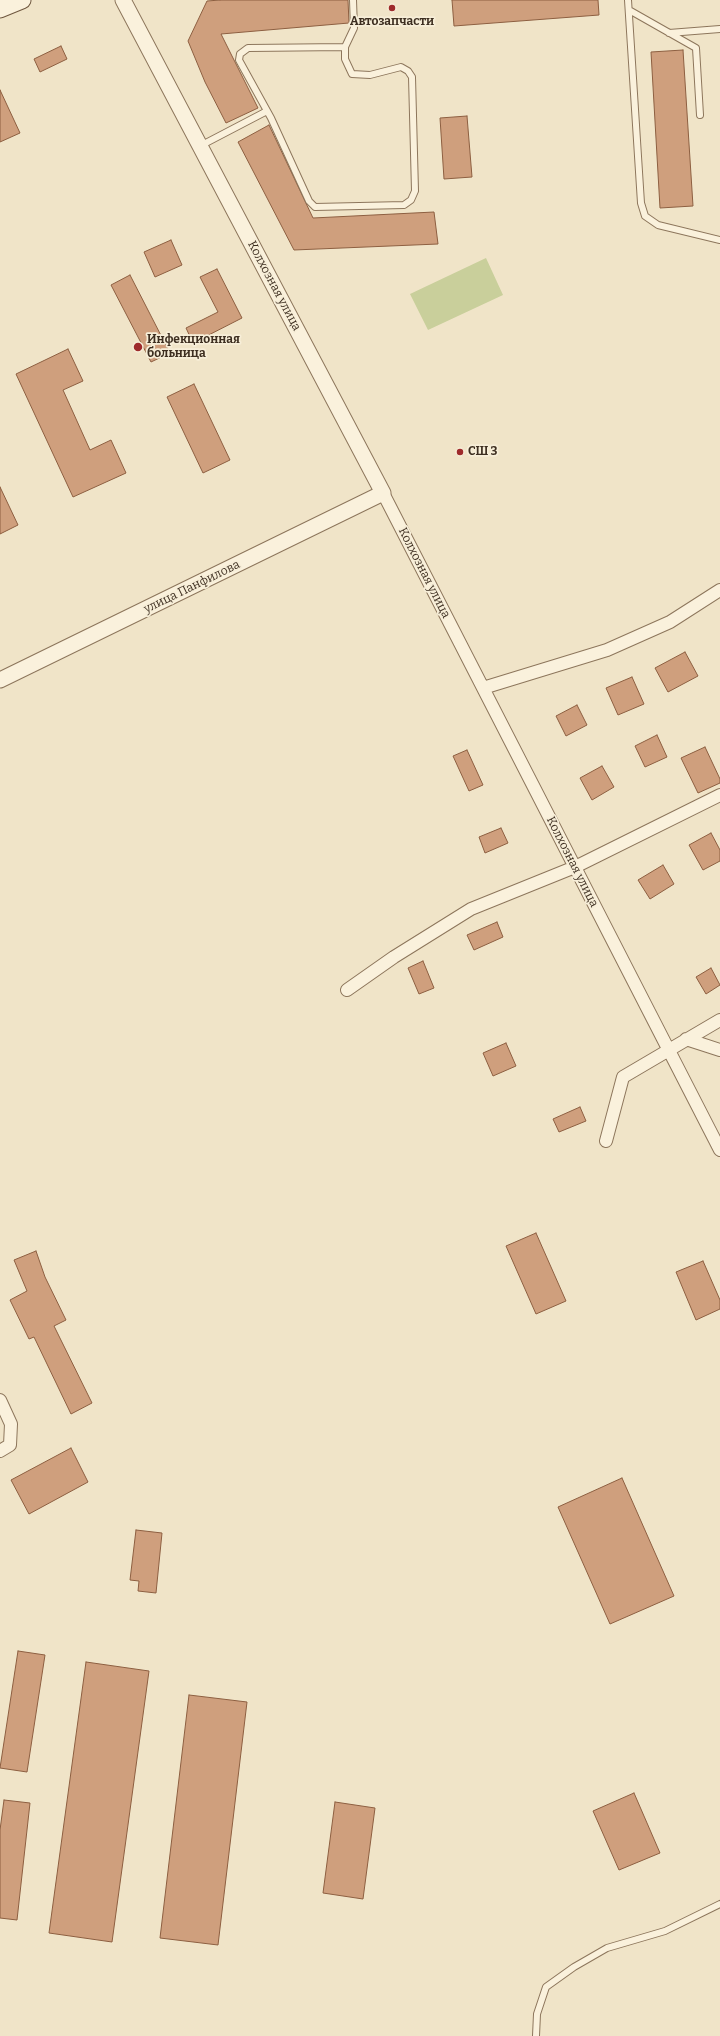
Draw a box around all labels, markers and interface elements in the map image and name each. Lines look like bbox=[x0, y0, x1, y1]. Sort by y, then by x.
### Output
marker: Автозапчасти bbox=[387, 3, 397, 13]
place label: Автозапчасти bbox=[350, 15, 434, 29]
street label: Колхозная улица bbox=[244, 239, 304, 333]
place label: Инфекционная больница bbox=[147, 333, 240, 361]
marker: Инфекционная больница bbox=[132, 341, 144, 353]
place label: СШ 3 bbox=[468, 445, 497, 459]
marker: СШ 3 bbox=[455, 447, 465, 457]
street label: Колхозная улица bbox=[395, 525, 453, 621]
street label: улица Панфилова bbox=[142, 557, 242, 617]
street label: Колхозная улица bbox=[543, 814, 601, 910]

